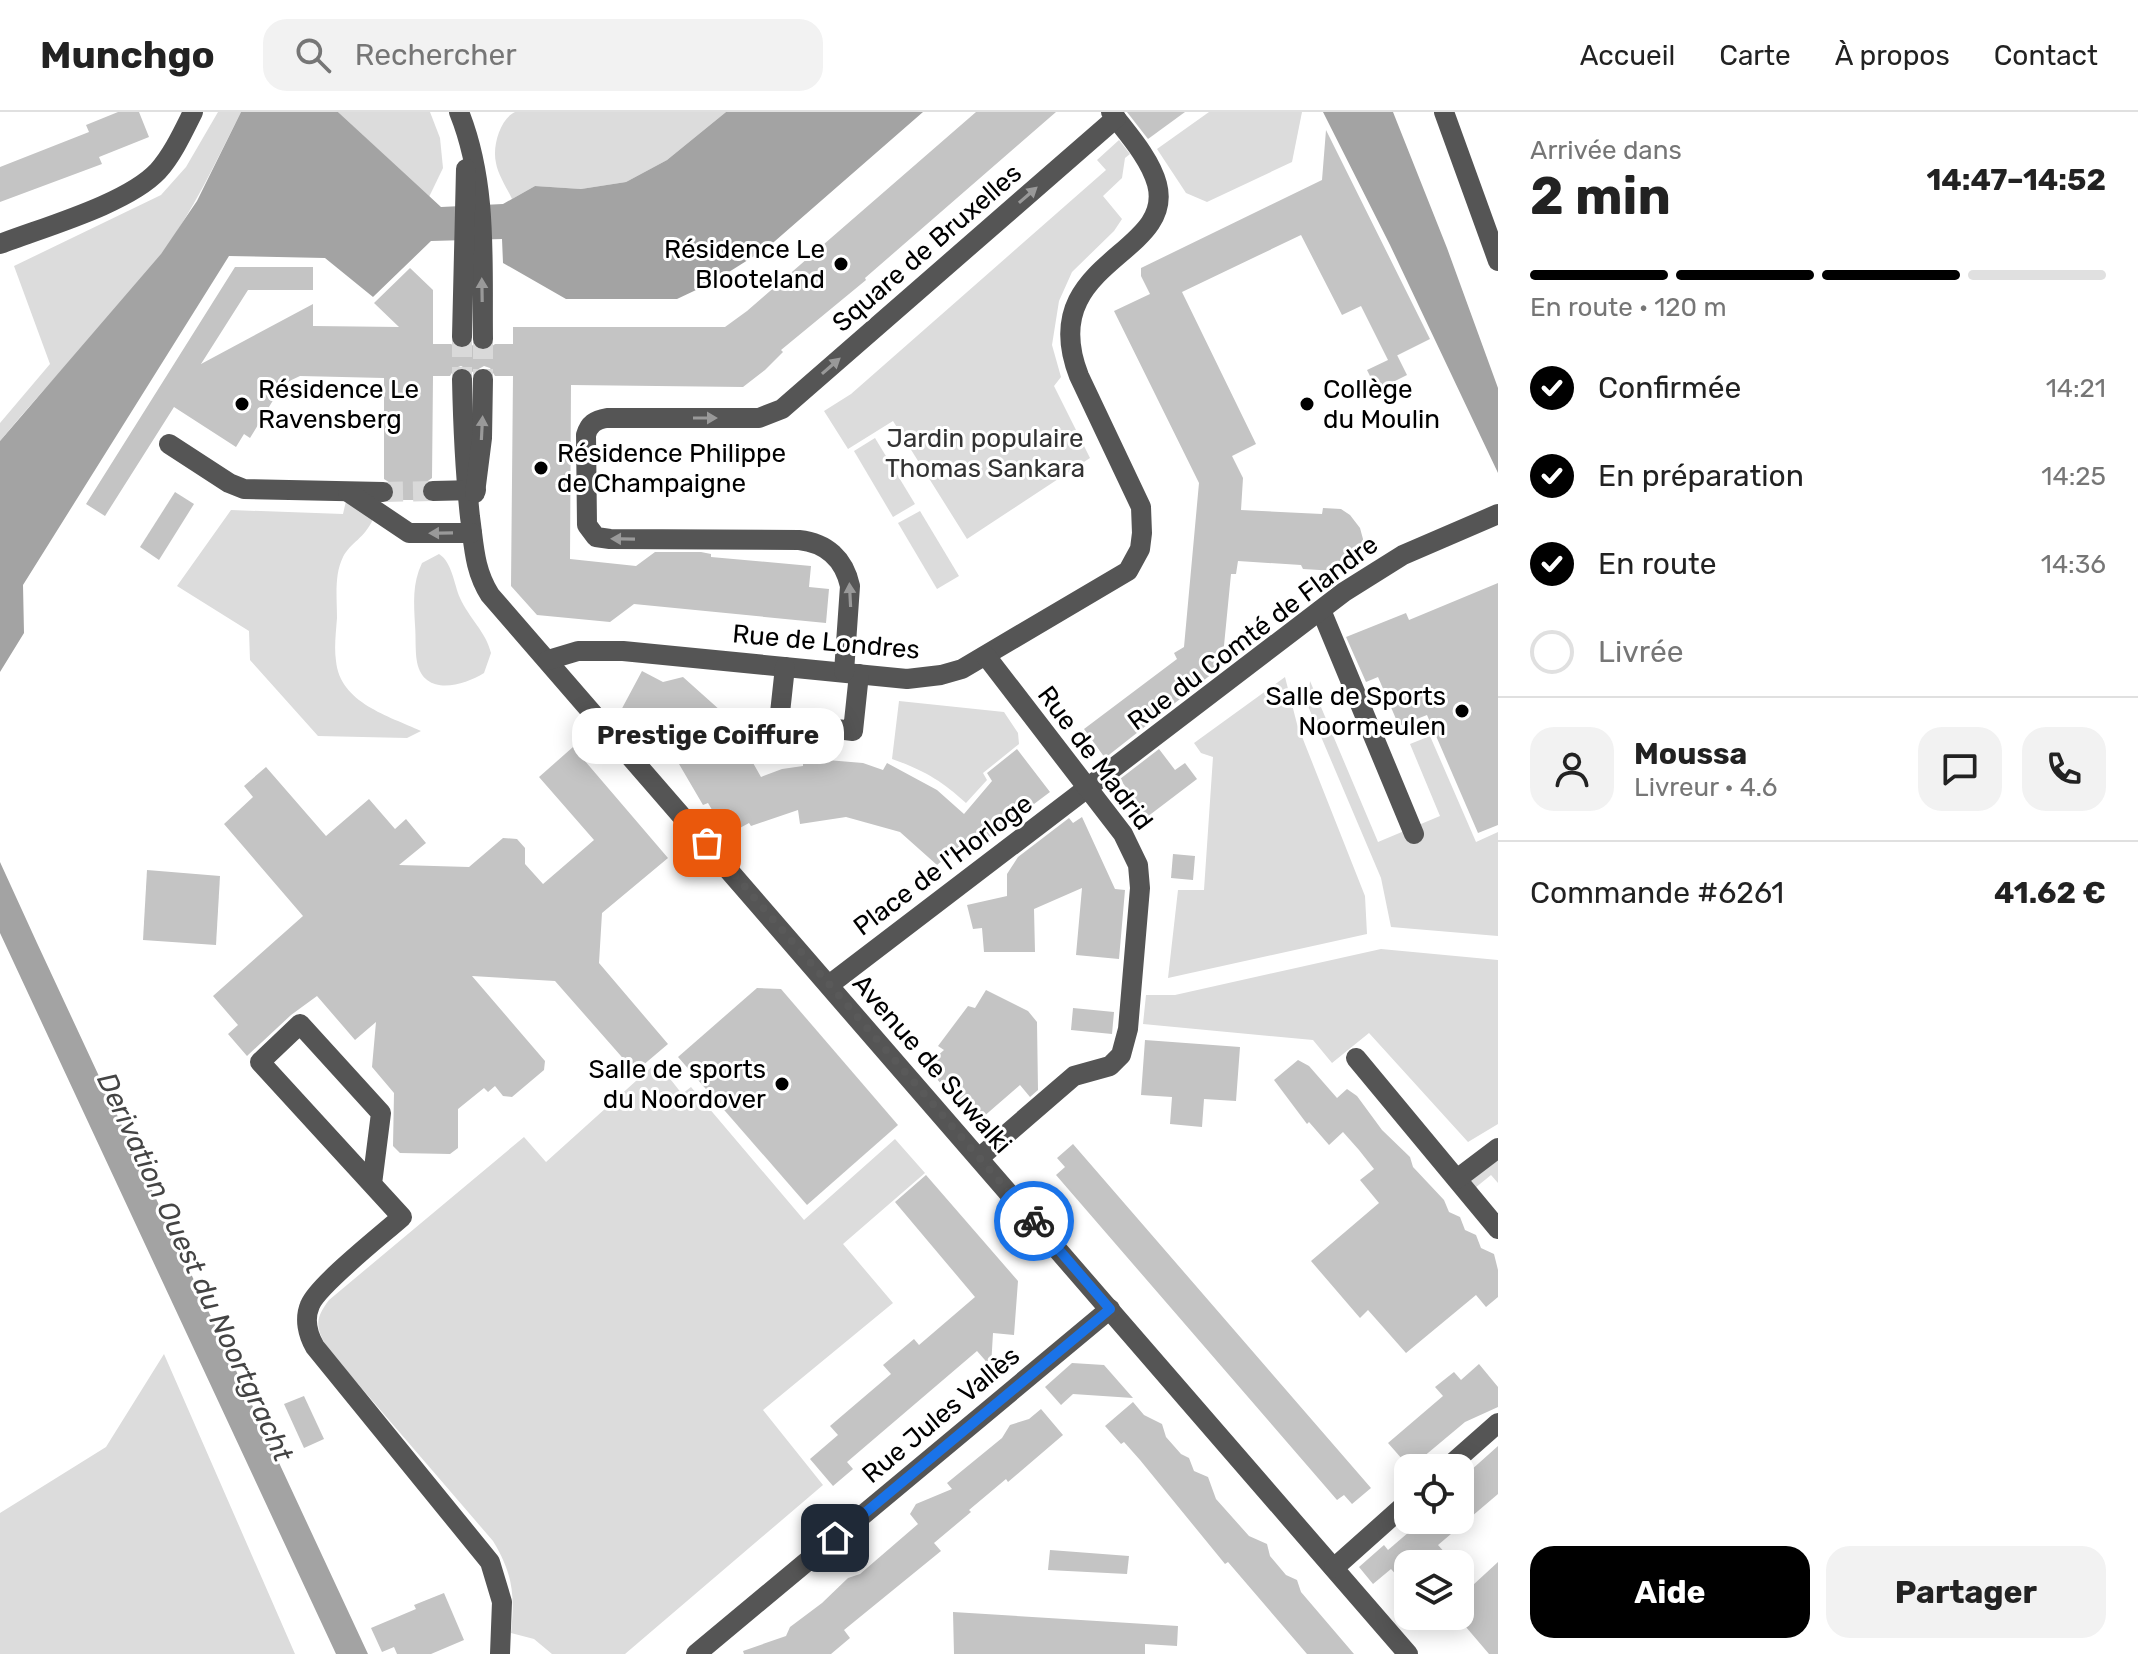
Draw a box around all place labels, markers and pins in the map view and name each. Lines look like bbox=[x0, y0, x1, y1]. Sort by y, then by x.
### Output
place label: Résidence Le Blooteland bbox=[664, 234, 825, 295]
marker: Résidence Le Blooteland bbox=[832, 255, 850, 273]
place label: Résidence Le Ravensberg bbox=[258, 374, 419, 435]
place label: Collège du Moulin bbox=[1323, 374, 1440, 435]
marker: Résidence Le Ravensberg bbox=[233, 395, 251, 413]
marker: Collège du Moulin bbox=[1298, 395, 1316, 413]
place label: Résidence Philippe de Champaigne bbox=[557, 438, 786, 499]
marker: Résidence Philippe de Champaigne bbox=[532, 459, 550, 477]
place label: Salle de Sports Noormeulen bbox=[1266, 681, 1446, 742]
marker: Salle de Sports Noormeulen bbox=[1453, 702, 1471, 720]
callout: Prestige Coiffure bbox=[571, 707, 843, 763]
pin bbox=[673, 809, 741, 877]
place label: Salle de sports du Noordover bbox=[589, 1054, 766, 1115]
marker: Salle de sports du Noordover bbox=[773, 1075, 791, 1093]
pin bbox=[801, 1504, 869, 1572]

